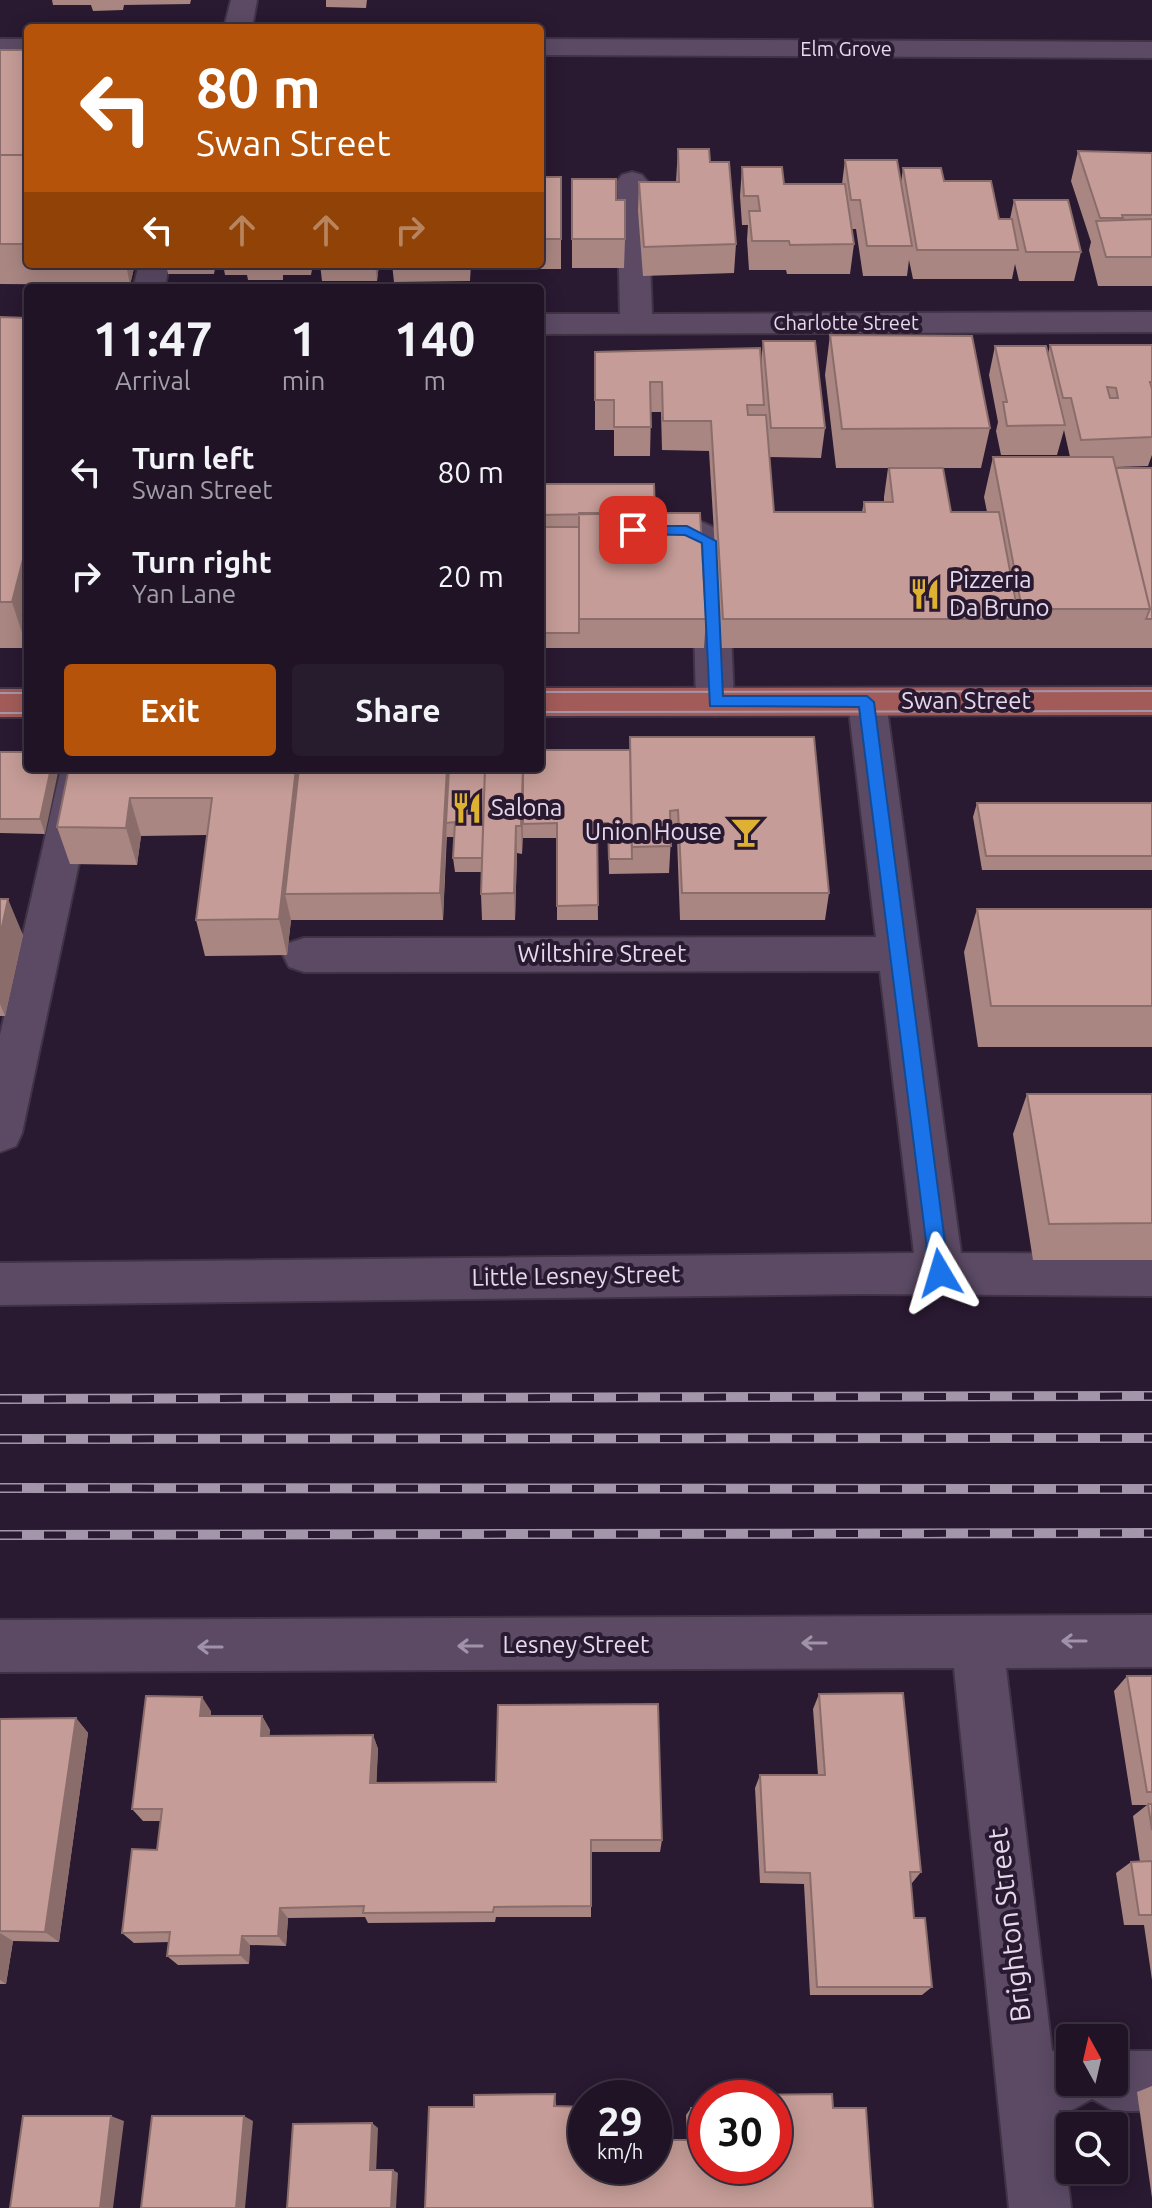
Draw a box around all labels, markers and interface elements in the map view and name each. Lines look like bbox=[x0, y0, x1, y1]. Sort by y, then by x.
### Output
street label: Elm Grove bbox=[800, 37, 892, 60]
icon: left bbox=[64, 56, 168, 160]
text: 80 m bbox=[196, 56, 321, 119]
text: Swan Street bbox=[196, 122, 391, 163]
icon: left bbox=[136, 208, 180, 252]
icon: ahead bbox=[220, 208, 264, 252]
icon: ahead bbox=[304, 208, 348, 252]
icon: right bbox=[388, 208, 432, 252]
text: 11:47 bbox=[93, 311, 213, 365]
text: 1 bbox=[290, 311, 317, 365]
text: 140 bbox=[394, 311, 475, 365]
street label: Charlotte Street bbox=[773, 311, 919, 334]
text: Arrival bbox=[115, 366, 191, 395]
text: min bbox=[282, 366, 325, 395]
text: m bbox=[423, 366, 446, 395]
text: Turn left bbox=[132, 441, 254, 475]
icon: left bbox=[64, 450, 108, 494]
text: 80 m bbox=[437, 455, 504, 489]
text: Swan Street bbox=[132, 475, 273, 504]
pin bbox=[599, 496, 667, 564]
icon: arrive bbox=[611, 508, 655, 552]
text: Turn right bbox=[132, 545, 272, 579]
icon: right bbox=[64, 554, 108, 598]
text: 20 m bbox=[437, 559, 504, 593]
place label: Pizzeria Da Bruno bbox=[949, 566, 1050, 621]
restaurant icon: Pizzeria Da Bruno bbox=[908, 577, 942, 611]
text: Yan Lane bbox=[132, 579, 236, 608]
button: Exit bbox=[64, 664, 276, 756]
button: Share bbox=[292, 664, 504, 756]
street label: Swan Street bbox=[901, 687, 1031, 714]
restaurant icon: Salona bbox=[450, 791, 484, 825]
place label: Salona bbox=[491, 794, 562, 821]
bar icon: Union House bbox=[729, 815, 763, 849]
place label: Union House bbox=[585, 818, 722, 845]
street label: Wiltshire Street bbox=[517, 940, 687, 967]
position arrow bbox=[898, 1231, 982, 1315]
street label: Little Lesney Street bbox=[471, 1260, 681, 1291]
street label: Lesney Street bbox=[503, 1631, 650, 1658]
one-way arrow bbox=[1061, 1633, 1088, 1649]
one-way arrow bbox=[801, 1635, 828, 1651]
one-way arrow bbox=[457, 1638, 484, 1654]
one-way arrow bbox=[197, 1639, 224, 1655]
street label: Brighton Street bbox=[981, 1826, 1036, 2024]
north arrow bbox=[1056, 2024, 1128, 2096]
map controls bbox=[1056, 2024, 1128, 2184]
speed limit sign: 30 bbox=[688, 2080, 792, 2184]
text: 29 bbox=[597, 2099, 643, 2144]
button: search bbox=[1056, 2112, 1128, 2184]
text: km/h bbox=[597, 2140, 643, 2163]

